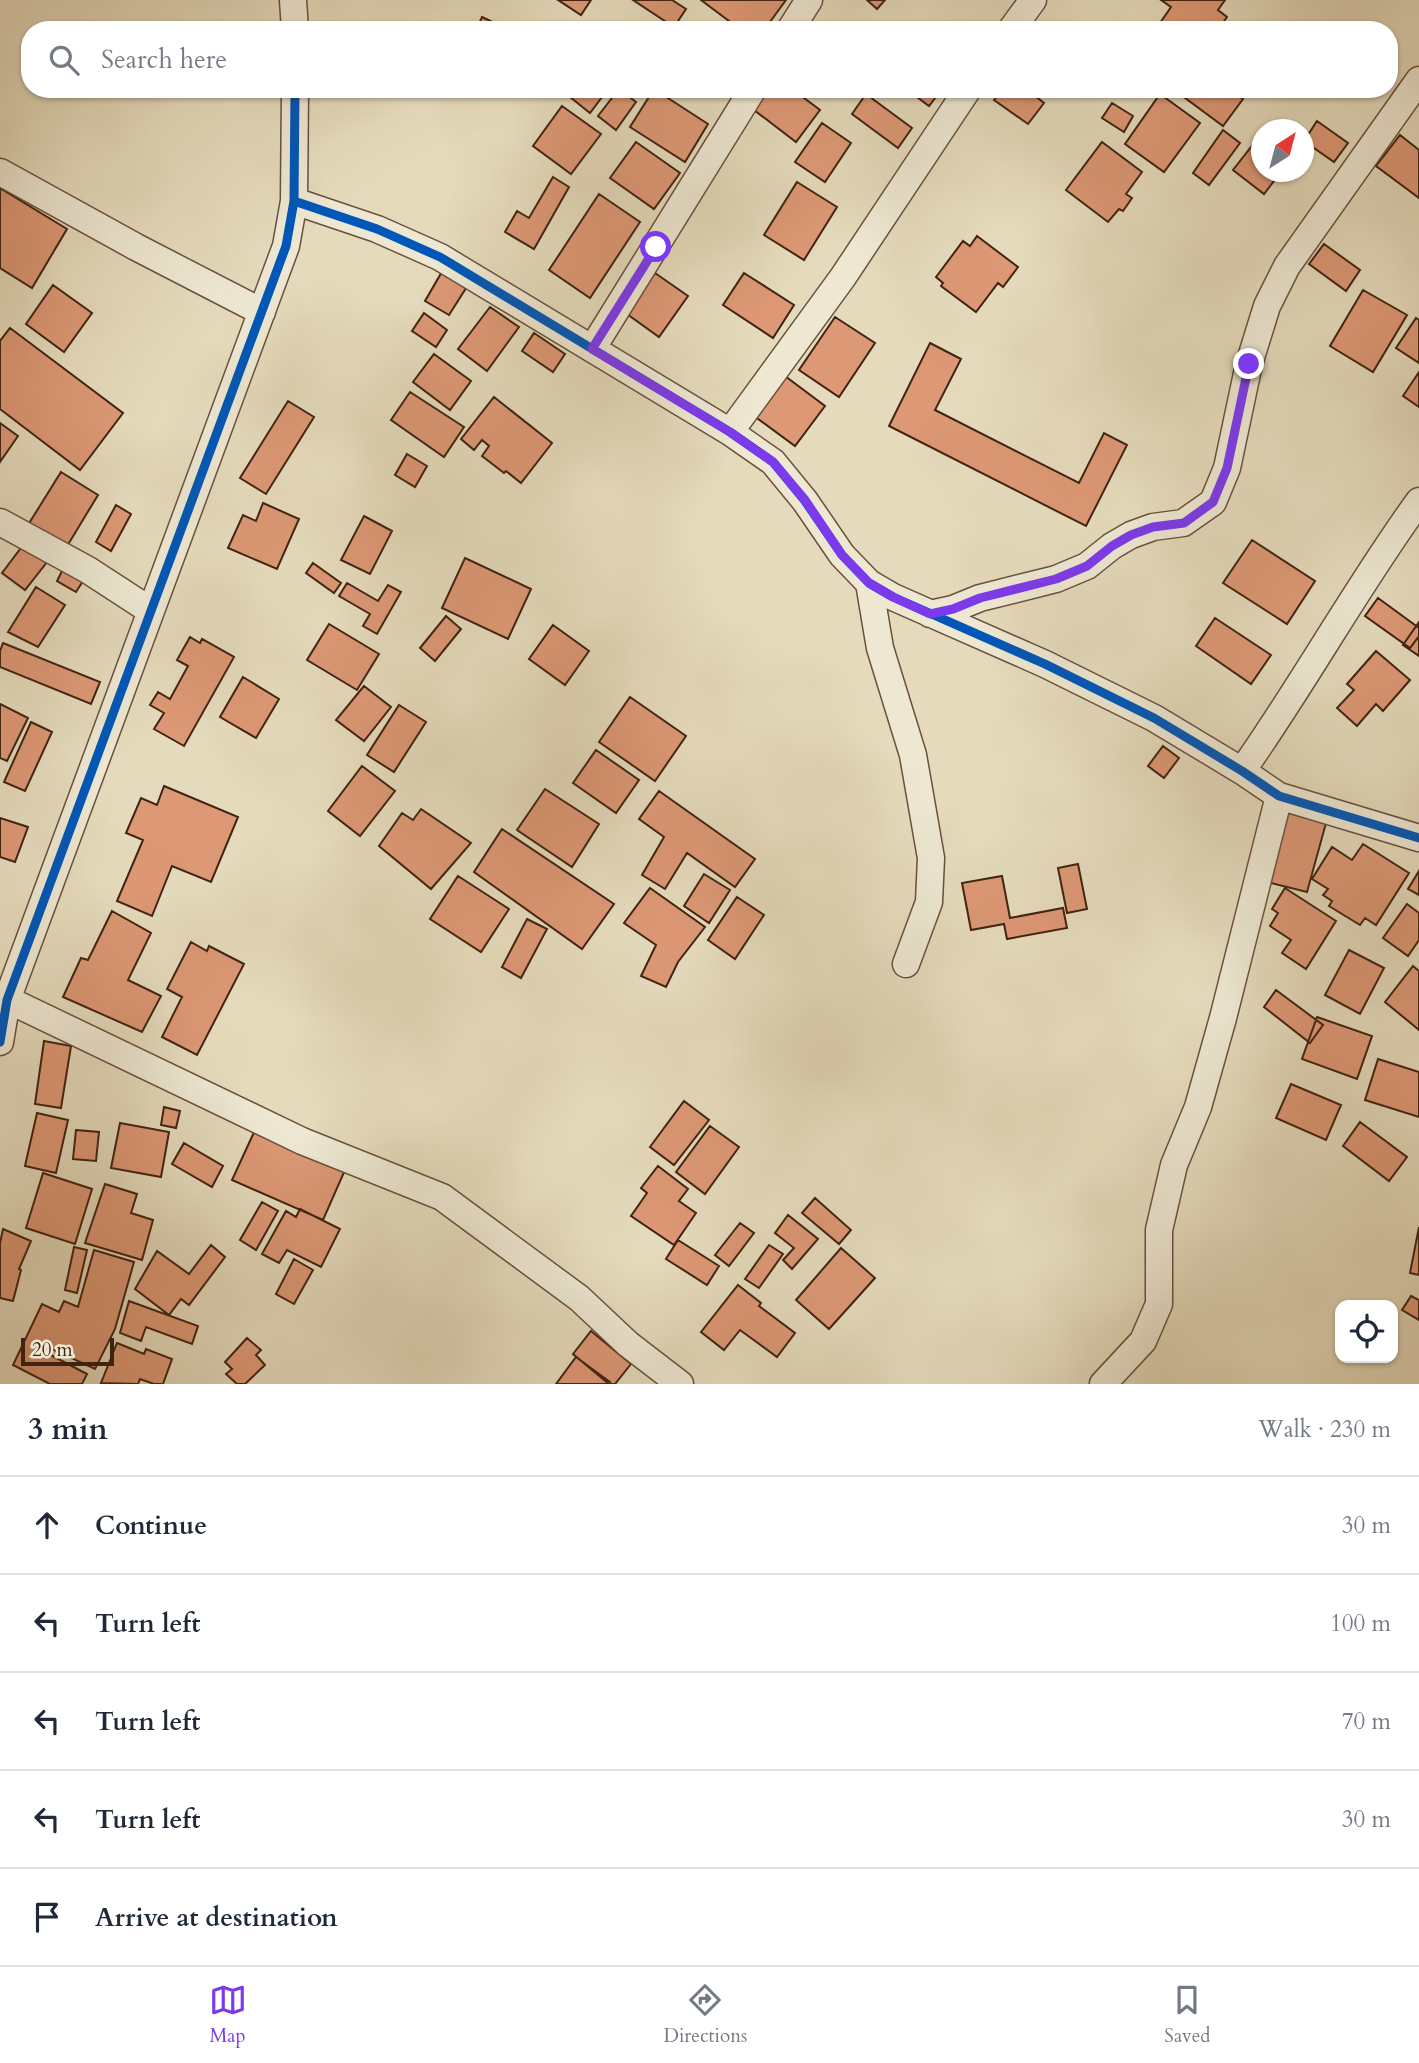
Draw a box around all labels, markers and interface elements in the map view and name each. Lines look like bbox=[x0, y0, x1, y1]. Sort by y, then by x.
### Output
search box bbox=[21, 21, 1398, 98]
icon: search bbox=[45, 41, 83, 79]
text: Search here bbox=[101, 42, 227, 77]
north arrow bbox=[1251, 119, 1314, 182]
route start bbox=[640, 231, 671, 262]
route end bbox=[1233, 348, 1264, 379]
map controls bbox=[1335, 1300, 1398, 1363]
button: locate bbox=[1335, 1300, 1398, 1363]
scale bar bbox=[21, 1335, 114, 1367]
text: 20 m bbox=[32, 1337, 73, 1363]
text: 3 min bbox=[28, 1409, 108, 1450]
text: Walk · 230 m bbox=[1258, 1414, 1391, 1445]
icon: ahead bbox=[28, 1506, 66, 1544]
text: Continue bbox=[95, 1508, 207, 1543]
text: 30 m bbox=[1342, 1510, 1391, 1541]
icon: left bbox=[28, 1604, 66, 1642]
text: Turn left bbox=[95, 1606, 200, 1641]
text: 100 m bbox=[1330, 1608, 1391, 1639]
icon: left bbox=[28, 1702, 66, 1740]
text: Turn left bbox=[95, 1704, 200, 1739]
text: 70 m bbox=[1342, 1706, 1391, 1737]
icon: left bbox=[28, 1800, 66, 1838]
text: Turn left bbox=[95, 1802, 200, 1837]
text: 30 m bbox=[1342, 1804, 1391, 1835]
icon: arrive bbox=[28, 1898, 66, 1936]
text: Arrive at destination bbox=[95, 1900, 338, 1935]
tab: Map bbox=[209, 1981, 247, 2049]
tab: Directions bbox=[664, 1981, 747, 2049]
tab: Saved bbox=[1164, 1981, 1210, 2049]

